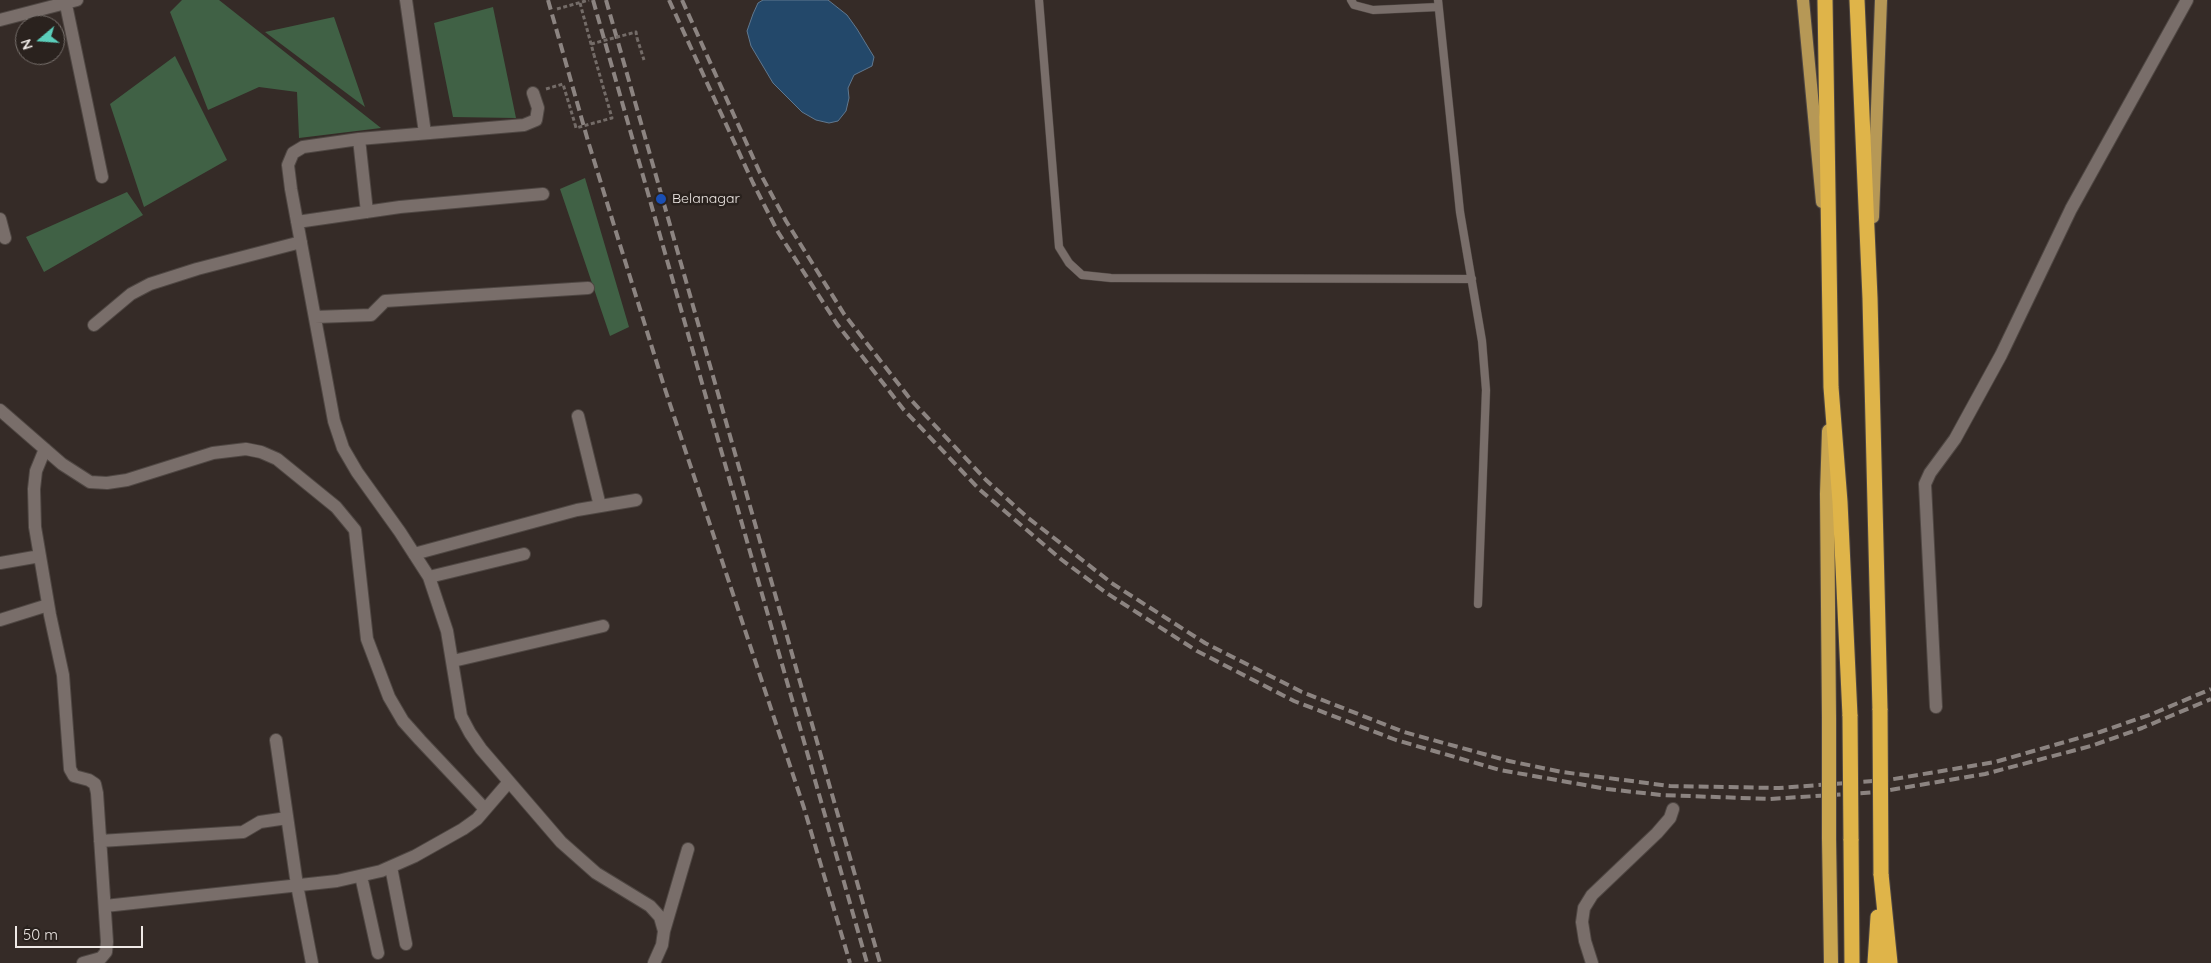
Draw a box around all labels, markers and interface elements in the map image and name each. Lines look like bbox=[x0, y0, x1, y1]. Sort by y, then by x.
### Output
north arrow bbox=[15, 15, 65, 65]
text: N bbox=[17, 37, 37, 52]
place label: Belanagar bbox=[672, 191, 740, 207]
marker: Belanagar bbox=[654, 192, 668, 206]
scale bar bbox=[18, 916, 145, 948]
text: 50 m bbox=[23, 925, 58, 944]

